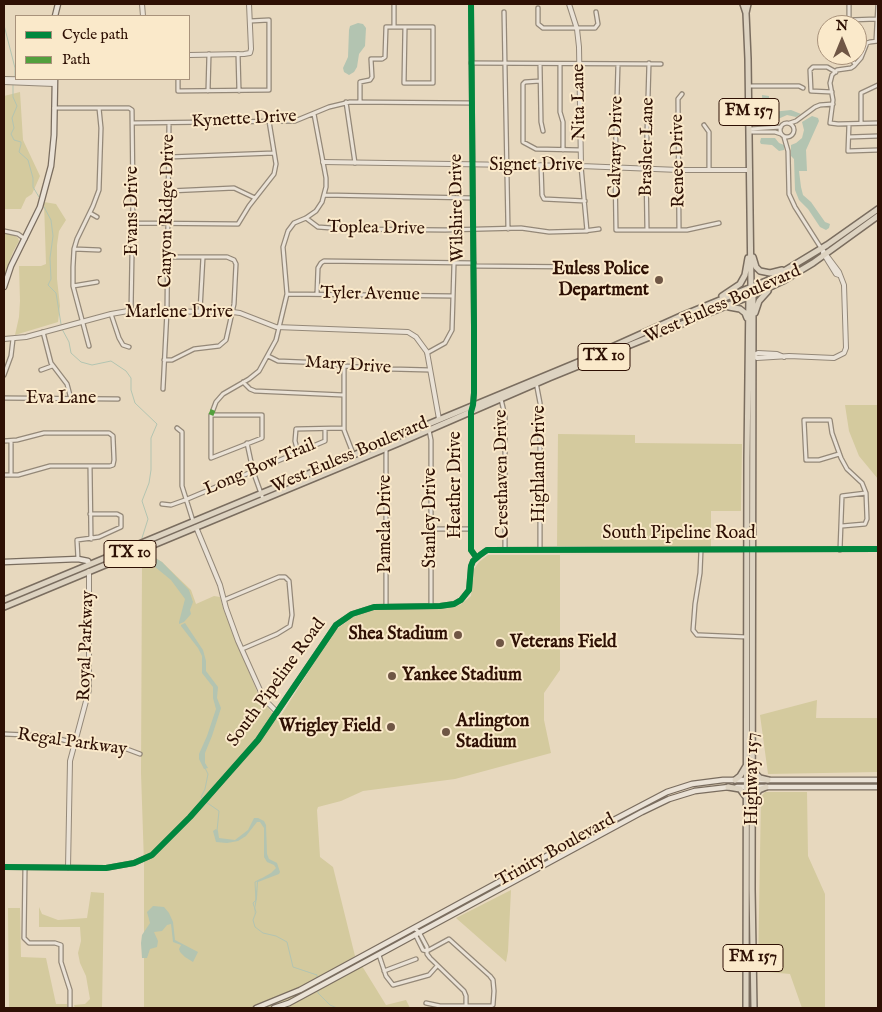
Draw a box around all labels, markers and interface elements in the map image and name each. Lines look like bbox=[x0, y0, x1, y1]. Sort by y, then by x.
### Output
legend bbox=[15, 15, 190, 80]
north arrow bbox=[817, 15, 867, 65]
text: N bbox=[836, 17, 848, 35]
text: Cycle path bbox=[62, 25, 128, 44]
text: Path bbox=[62, 50, 90, 69]
street label: Nita Lane bbox=[569, 64, 591, 140]
street label: Calvary Drive bbox=[605, 96, 629, 198]
street label: Brasher Lane bbox=[636, 97, 660, 197]
road number: FM 157 bbox=[719, 98, 779, 125]
street label: Kynette Drive bbox=[191, 106, 297, 134]
street label: Renee Drive bbox=[667, 114, 691, 208]
street label: Canyon Ridge Drive bbox=[156, 134, 180, 288]
street label: Wilshire Drive bbox=[446, 154, 470, 262]
street label: Signet Drive bbox=[489, 155, 583, 177]
street label: Evans Drive bbox=[122, 166, 144, 256]
street label: Toplea Drive bbox=[327, 217, 425, 241]
place label: Euless Police Department bbox=[552, 259, 649, 302]
street label: West Euless Boulevard bbox=[642, 261, 804, 349]
marker: Euless Police Department bbox=[653, 274, 665, 286]
street label: Tyler Avenue bbox=[320, 283, 420, 307]
street label: Marlene Drive bbox=[125, 302, 233, 324]
road number: TX 10 bbox=[578, 344, 630, 371]
street label: Mary Drive bbox=[304, 352, 392, 380]
street label: Eva Lane bbox=[26, 388, 96, 410]
street label: Highland Drive bbox=[529, 405, 551, 523]
street label: Cresthaven Drive bbox=[491, 409, 515, 539]
street label: West Euless Boulevard bbox=[268, 413, 432, 499]
street label: Heather Drive bbox=[445, 431, 467, 539]
street label: Long Bow Trail bbox=[201, 435, 319, 501]
street label: Stanley Drive bbox=[420, 468, 442, 568]
street label: Pamela Drive bbox=[375, 475, 397, 573]
street label: South Pipeline Road bbox=[602, 523, 756, 545]
road number: TX 10 bbox=[104, 540, 156, 568]
street label: Royal Parkway bbox=[74, 590, 100, 702]
street label: South Pipeline Road bbox=[223, 615, 331, 751]
place label: Shea Stadium bbox=[349, 624, 448, 646]
marker: Shea Stadium bbox=[452, 629, 464, 641]
place label: Veterans Field bbox=[510, 632, 617, 654]
marker: Veterans Field bbox=[494, 637, 506, 649]
place label: Yankee Stadium bbox=[402, 665, 522, 687]
marker: Yankee Stadium bbox=[386, 670, 398, 682]
place label: Arlington Stadium bbox=[456, 711, 529, 754]
place label: Wrigley Field bbox=[279, 716, 381, 738]
marker: Wrigley Field bbox=[385, 721, 397, 733]
street label: Regal Parkway bbox=[16, 725, 128, 761]
marker: Arlington Stadium bbox=[440, 726, 452, 738]
street label: Highway 157 bbox=[742, 732, 764, 826]
street label: Trinity Boulevard bbox=[493, 809, 619, 893]
road number: FM 157 bbox=[723, 944, 783, 971]

